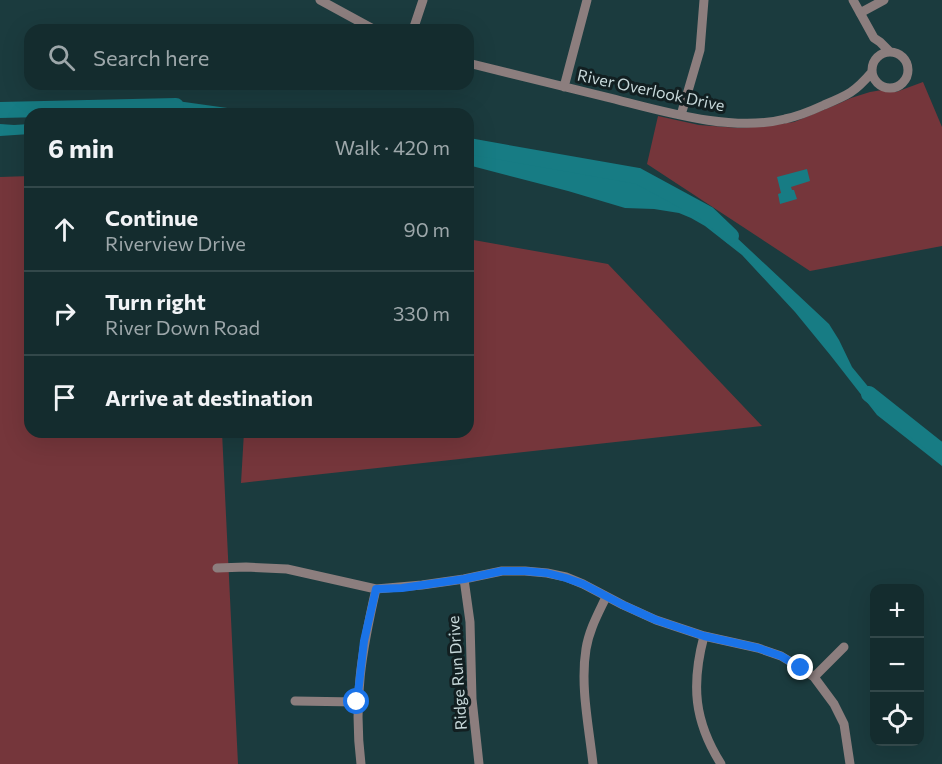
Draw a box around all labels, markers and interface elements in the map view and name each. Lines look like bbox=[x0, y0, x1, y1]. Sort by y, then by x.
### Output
search box bbox=[24, 24, 474, 90]
icon: search bbox=[45, 41, 78, 74]
text: Search here bbox=[93, 44, 209, 71]
street label: River Overlook Drive bbox=[576, 65, 726, 114]
text: 6 min bbox=[48, 132, 114, 163]
text: Walk · 420 m bbox=[335, 135, 450, 159]
text: Continue bbox=[105, 204, 198, 231]
icon: ahead bbox=[48, 213, 81, 246]
text: 90 m bbox=[404, 217, 450, 241]
text: Riverview Drive bbox=[105, 231, 246, 255]
text: Turn right bbox=[105, 288, 206, 315]
icon: right bbox=[48, 297, 81, 330]
text: 330 m bbox=[393, 301, 450, 325]
text: River Down Road bbox=[105, 315, 260, 339]
icon: arrive bbox=[48, 381, 81, 414]
text: Arrive at destination bbox=[105, 384, 313, 411]
map controls bbox=[870, 584, 924, 746]
button: + bbox=[870, 584, 924, 638]
street label: Ridge Run Drive bbox=[443, 615, 470, 731]
button: − bbox=[870, 638, 924, 692]
route end bbox=[787, 654, 813, 680]
route start bbox=[343, 688, 369, 714]
button: locate bbox=[870, 692, 924, 746]

